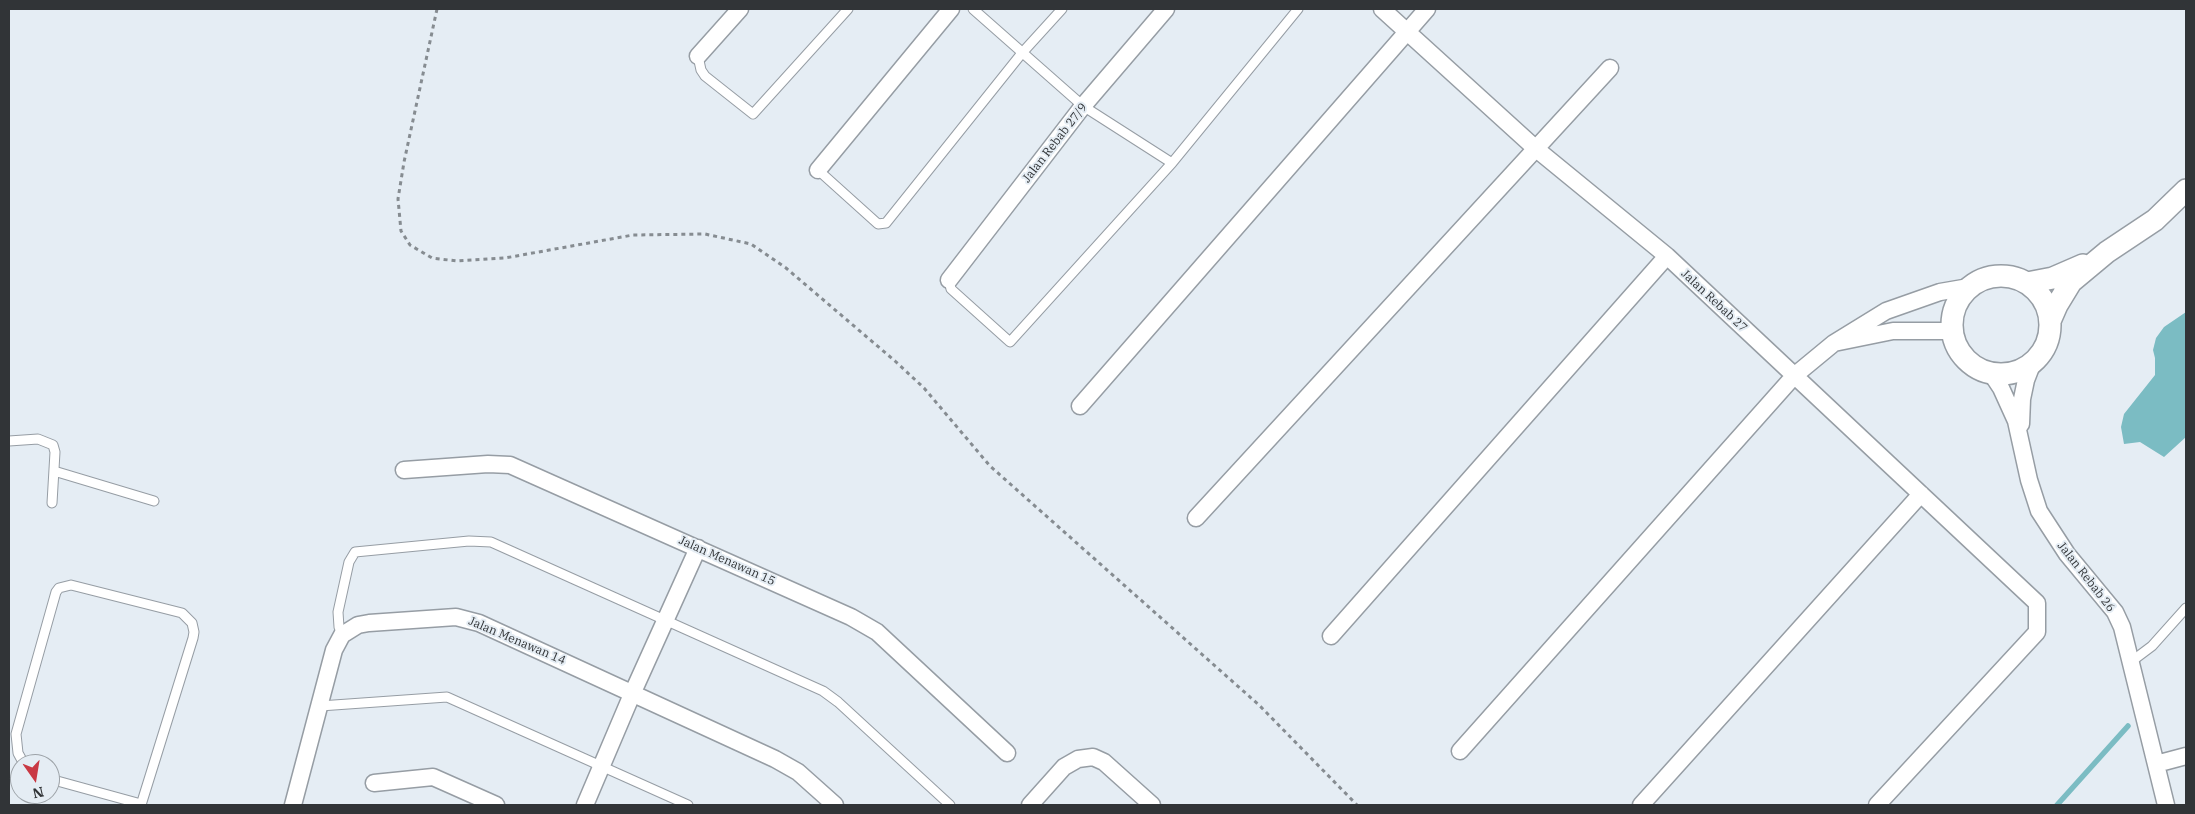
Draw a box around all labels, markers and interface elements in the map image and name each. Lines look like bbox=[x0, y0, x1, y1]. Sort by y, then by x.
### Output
street label: Jalan Rebab 27/9 bbox=[1020, 101, 1090, 185]
street label: Jalan Rebab 27 bbox=[1678, 267, 1750, 335]
street label: Jalan Menawan 15 bbox=[676, 533, 778, 589]
street label: Jalan Rebab 26 bbox=[2054, 539, 2118, 615]
street label: Jalan Menawan 14 bbox=[466, 614, 568, 668]
north arrow bbox=[10, 754, 60, 804]
text: N bbox=[31, 783, 46, 803]

